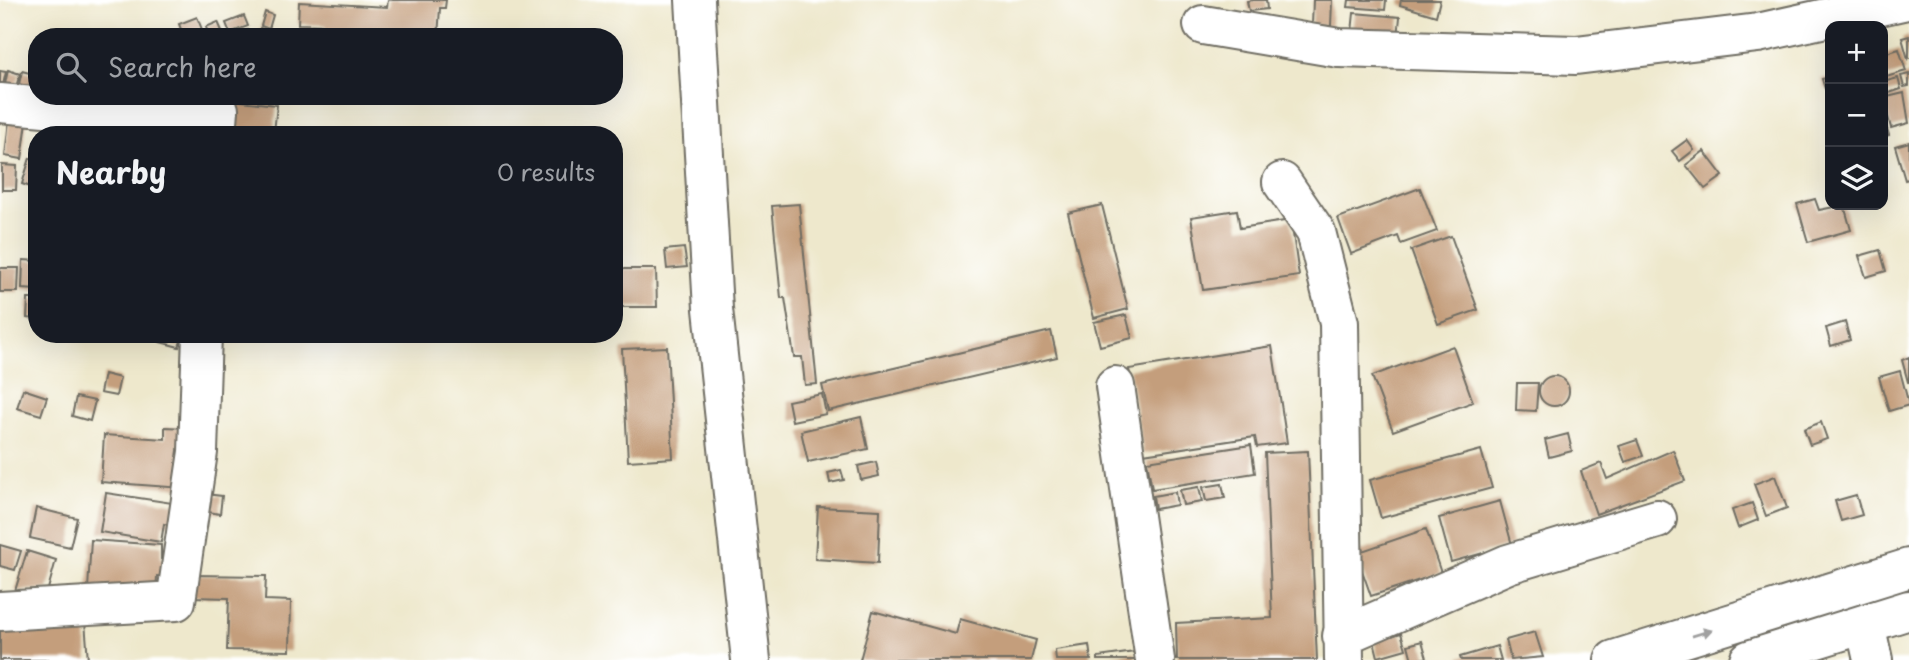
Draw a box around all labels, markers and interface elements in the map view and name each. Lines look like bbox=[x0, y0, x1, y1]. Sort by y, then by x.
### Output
map controls bbox=[1825, 21, 1888, 210]
button: + bbox=[1825, 21, 1888, 84]
search box bbox=[28, 28, 623, 105]
text: Search here bbox=[108, 47, 257, 86]
icon: search bbox=[52, 48, 90, 86]
button: − bbox=[1825, 84, 1888, 147]
button: layers bbox=[1825, 147, 1888, 210]
text: Nearby bbox=[56, 149, 166, 194]
text: 0 results bbox=[497, 154, 595, 189]
one-way arrow bbox=[1692, 627, 1713, 637]

